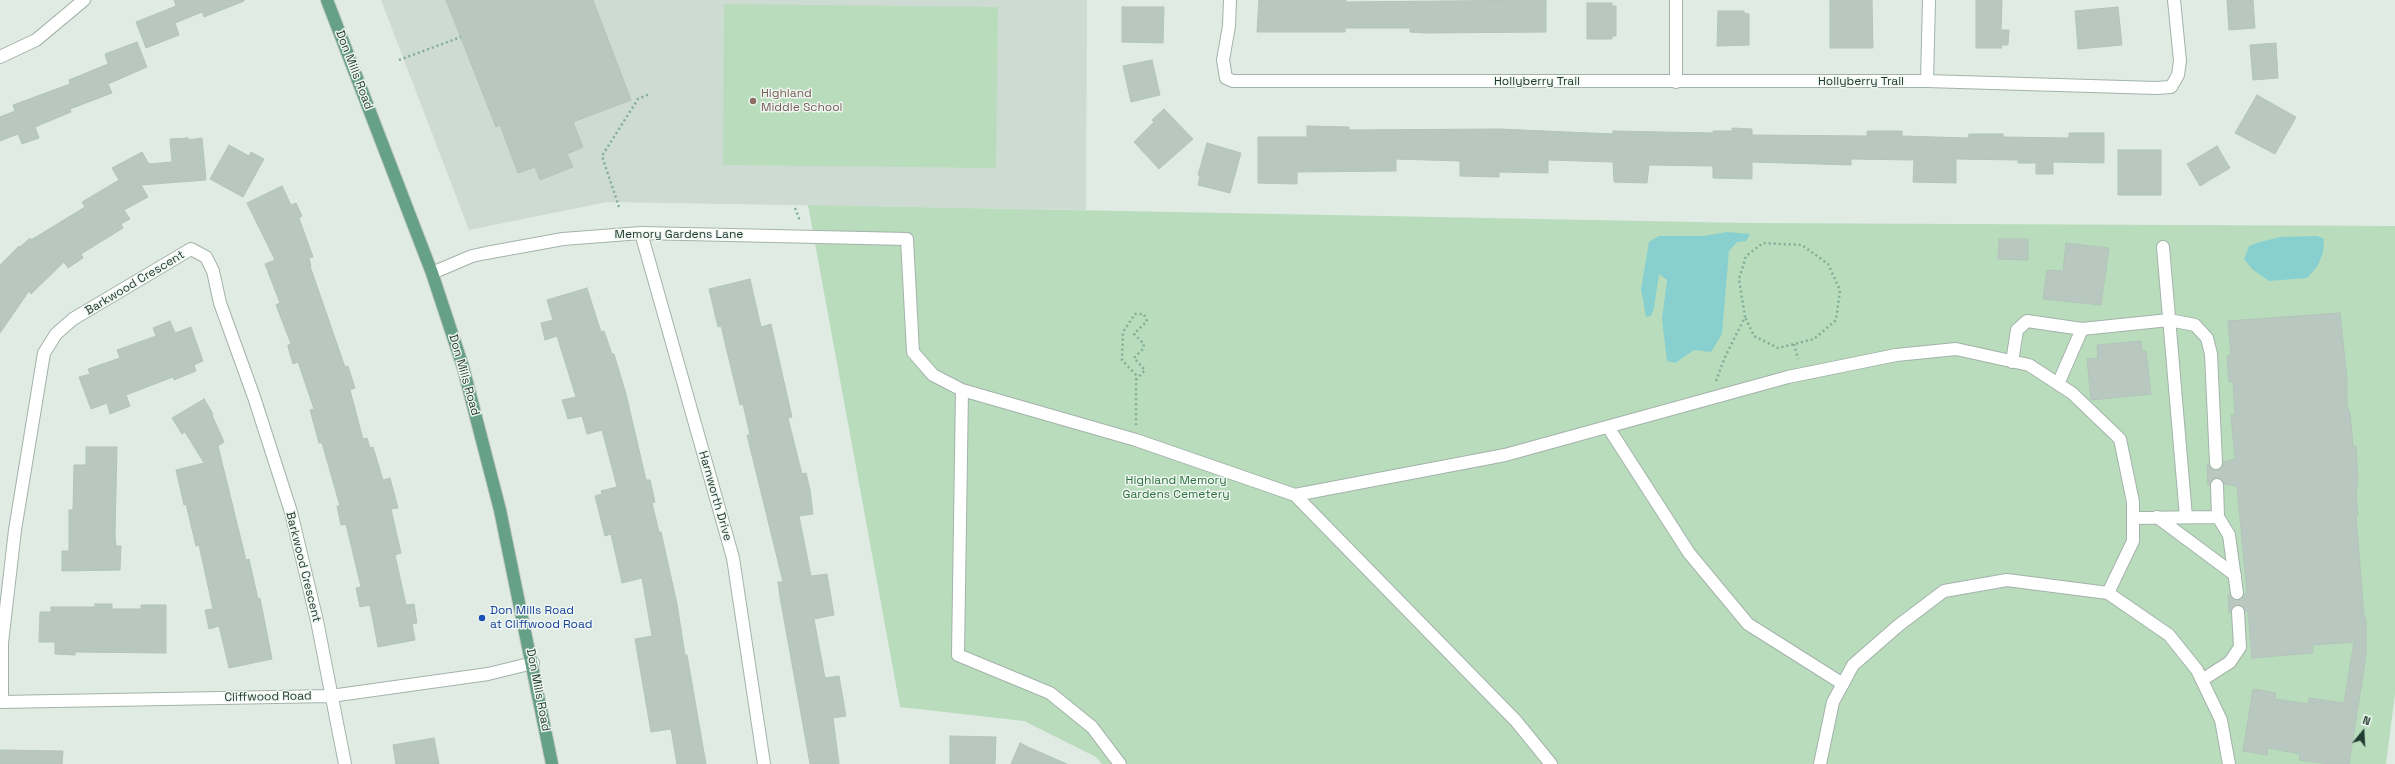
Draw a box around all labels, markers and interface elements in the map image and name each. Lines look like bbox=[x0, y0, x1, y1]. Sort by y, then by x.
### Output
street label: Don Mills Road bbox=[332, 28, 376, 112]
street label: Hollyberry Trail bbox=[1494, 75, 1580, 89]
street label: Hollyberry Trail bbox=[1818, 75, 1904, 89]
place label: Highland Middle School bbox=[761, 87, 843, 115]
marker: Highland Middle School bbox=[748, 96, 758, 106]
street label: Memory Gardens Lane bbox=[615, 228, 743, 242]
street label: Barkwood Crescent bbox=[83, 248, 187, 318]
street label: Don Mills Road bbox=[446, 333, 482, 417]
street label: Harnworth Drive bbox=[695, 449, 735, 543]
park label: Highland Memory Gardens Cemetery bbox=[1123, 474, 1229, 502]
street label: Barkwood Crescent bbox=[282, 510, 324, 624]
place label: Don Mills Road at Cliffwood Road bbox=[490, 604, 592, 632]
marker: Don Mills Road at Cliffwood Road bbox=[477, 613, 487, 623]
street label: Don Mills Road bbox=[523, 647, 553, 733]
street label: Cliffwood Road bbox=[224, 689, 312, 705]
north arrow bbox=[2343, 712, 2383, 752]
text: N bbox=[2361, 713, 2372, 728]

